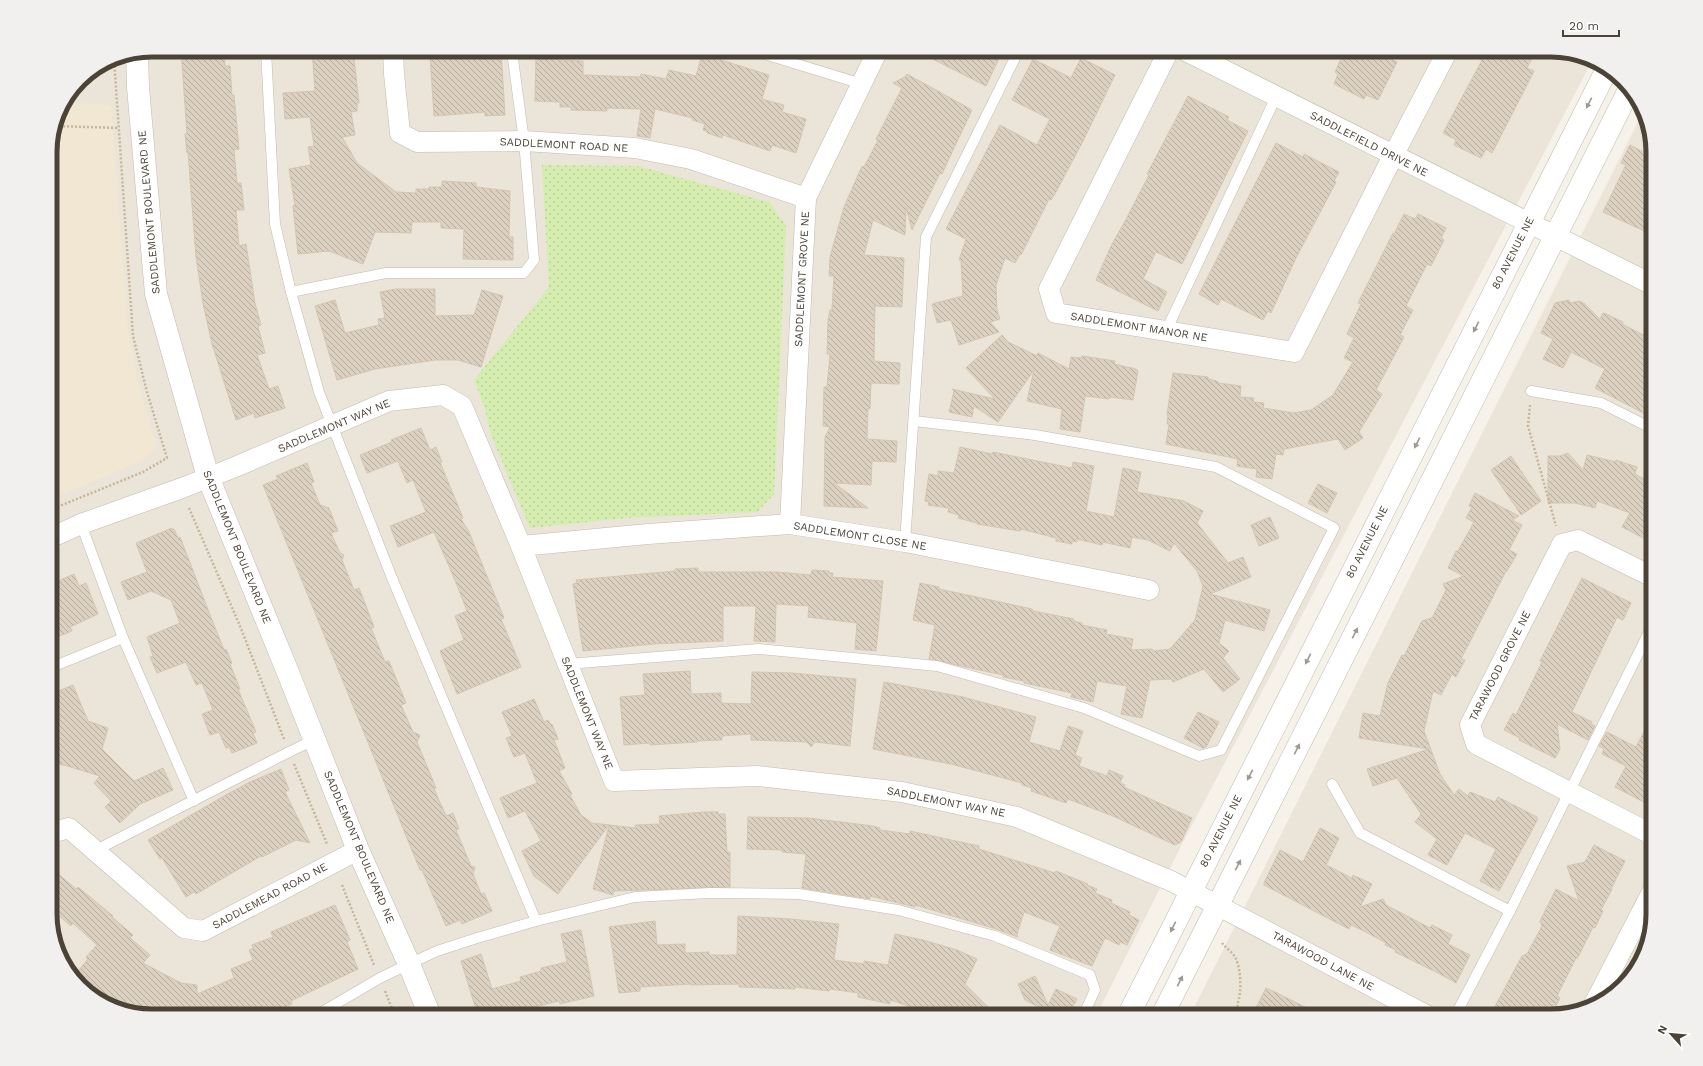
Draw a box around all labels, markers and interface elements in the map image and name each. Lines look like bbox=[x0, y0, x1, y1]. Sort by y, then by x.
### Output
scale bar bbox=[1563, 12, 1619, 38]
text: 20 m bbox=[1569, 19, 1599, 33]
one-way arrow bbox=[1586, 98, 1592, 109]
street label: SADDLEFIELD DRIVE NE bbox=[1308, 109, 1430, 179]
street label: SADDLEMONT BOULEVARD NE bbox=[135, 130, 163, 294]
street label: SADDLEMONT ROAD NE bbox=[499, 135, 629, 155]
street label: SADDLEMONT GROVE NE bbox=[792, 211, 812, 347]
street label: 80 AVENUE NE bbox=[1489, 215, 1537, 291]
street label: SADDLEMONT MANOR NE bbox=[1070, 310, 1208, 344]
one-way arrow bbox=[1472, 321, 1479, 333]
street label: SADDLEMONT WAY NE bbox=[276, 396, 392, 456]
one-way arrow bbox=[1414, 437, 1420, 449]
street label: SADDLEMONT BOULEVARD NE bbox=[200, 468, 274, 626]
street label: 80 AVENUE NE bbox=[1343, 504, 1391, 580]
street label: SADDLEMONT CLOSE NE bbox=[793, 519, 927, 553]
street label: TARAWOOD GROVE NE bbox=[1467, 609, 1533, 723]
one-way arrow bbox=[1352, 627, 1358, 639]
one-way arrow bbox=[1305, 653, 1311, 665]
street label: SADDLEMONT WAY NE bbox=[558, 655, 616, 771]
one-way arrow bbox=[1294, 743, 1300, 755]
street label: SADDLEMONT BOULEVARD NE bbox=[321, 769, 397, 925]
one-way arrow bbox=[1246, 769, 1253, 781]
street label: SADDLEMONT WAY NE bbox=[886, 784, 1006, 820]
street label: 80 AVENUE NE bbox=[1197, 793, 1245, 869]
street label: SADDLEMEAD ROAD NE bbox=[210, 860, 330, 932]
one-way arrow bbox=[1235, 860, 1242, 871]
one-way arrow bbox=[1170, 921, 1176, 932]
street label: TARAWOOD LANE NE bbox=[1270, 929, 1376, 993]
one-way arrow bbox=[1176, 976, 1183, 987]
north arrow bbox=[1651, 1014, 1691, 1054]
text: N bbox=[1655, 1023, 1670, 1036]

